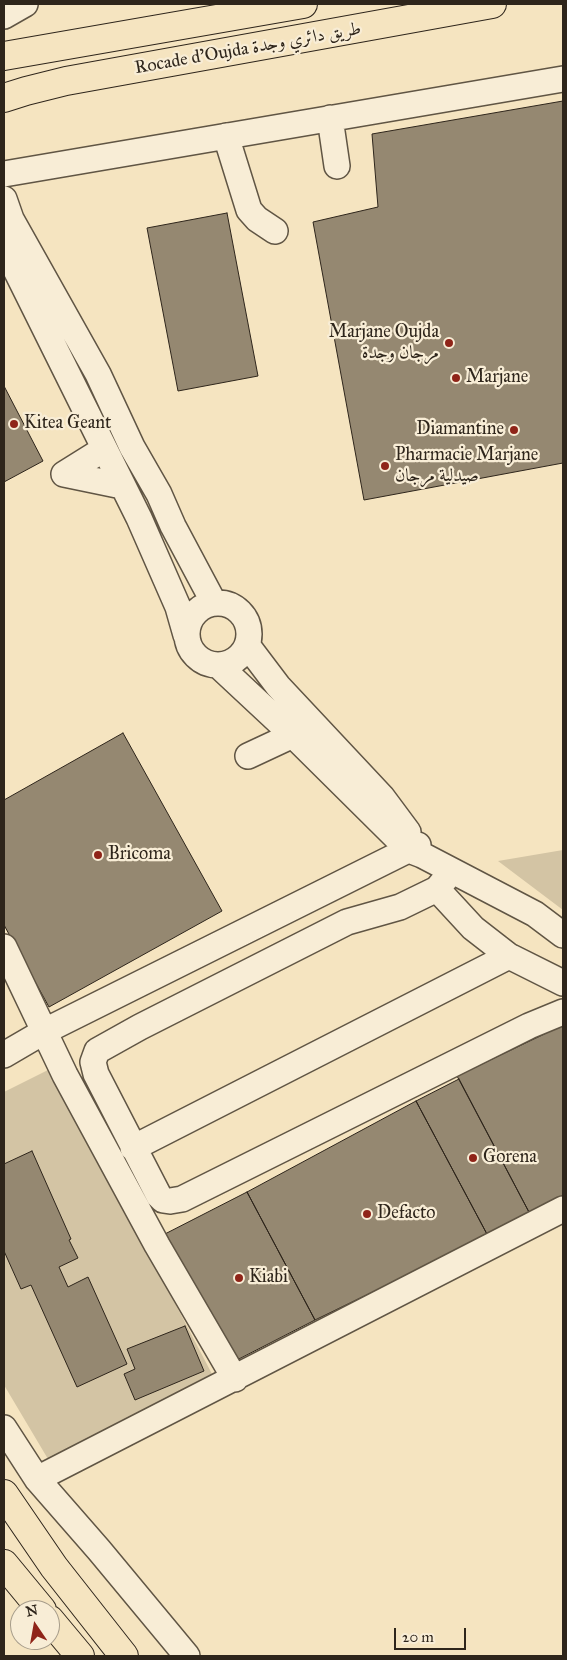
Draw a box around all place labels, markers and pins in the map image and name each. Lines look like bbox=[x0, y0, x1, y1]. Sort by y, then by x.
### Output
place label: Marjane Oujda مرجان وجدة bbox=[329, 322, 439, 364]
marker: Marjane Oujda مرجان وجدة bbox=[443, 337, 455, 349]
place label: Marjane bbox=[466, 367, 528, 389]
marker: Marjane bbox=[450, 372, 462, 384]
place label: Kitea Geant bbox=[24, 413, 111, 435]
marker: Kitea Geant bbox=[8, 418, 20, 430]
place label: Diamantine bbox=[416, 419, 504, 441]
marker: Diamantine bbox=[508, 424, 520, 436]
place label: Pharmacie Marjane صيدلية مرجان bbox=[395, 445, 538, 488]
marker: Pharmacie Marjane صيدلية مرجان bbox=[379, 460, 391, 472]
place label: Bricoma bbox=[108, 844, 171, 866]
marker: Bricoma bbox=[92, 849, 104, 861]
place label: Gorena bbox=[483, 1147, 537, 1169]
marker: Gorena bbox=[467, 1152, 479, 1164]
place label: Defacto bbox=[377, 1203, 436, 1225]
marker: Defacto bbox=[361, 1208, 373, 1220]
place label: Kiabi bbox=[249, 1267, 288, 1289]
marker: Kiabi bbox=[233, 1272, 245, 1284]

